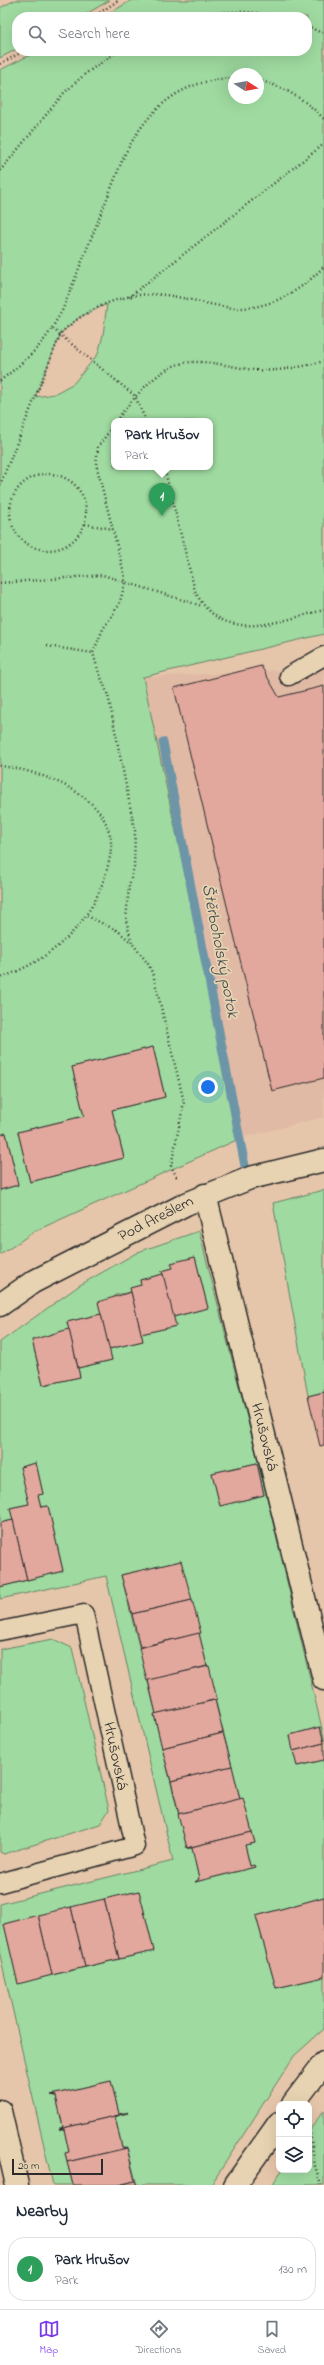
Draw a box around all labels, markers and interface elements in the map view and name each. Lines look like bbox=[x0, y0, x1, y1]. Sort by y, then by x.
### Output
search box bbox=[12, 12, 312, 56]
icon: search bbox=[26, 23, 48, 45]
text: Search here bbox=[58, 23, 130, 45]
north arrow bbox=[228, 68, 264, 104]
popup bbox=[111, 418, 213, 470]
text: Park Hrušov bbox=[125, 424, 199, 446]
text: Park bbox=[125, 446, 149, 465]
pin: 1 bbox=[149, 483, 175, 516]
water label: Štěrboholský potok bbox=[194, 882, 245, 1022]
your location bbox=[198, 1077, 218, 1097]
street label: Pod Areálem bbox=[114, 1190, 198, 1248]
street label: Hrušovská bbox=[244, 1401, 284, 1473]
street label: Hrušovská bbox=[96, 1720, 134, 1792]
map controls bbox=[276, 2101, 312, 2173]
button: locate bbox=[276, 2101, 312, 2137]
button: layers bbox=[276, 2137, 312, 2173]
scale bar bbox=[12, 2157, 103, 2176]
text: 20 m bbox=[18, 2158, 40, 2174]
text: Nearby bbox=[16, 2199, 68, 2224]
text: Park Hrušov bbox=[55, 2249, 129, 2271]
text: 1 bbox=[28, 2260, 32, 2279]
text: 130 m bbox=[279, 2260, 307, 2279]
text: Park bbox=[55, 2271, 79, 2290]
tab: Map bbox=[38, 2318, 60, 2358]
tab: Directions bbox=[136, 2318, 181, 2358]
tab: Saved bbox=[257, 2318, 286, 2358]

